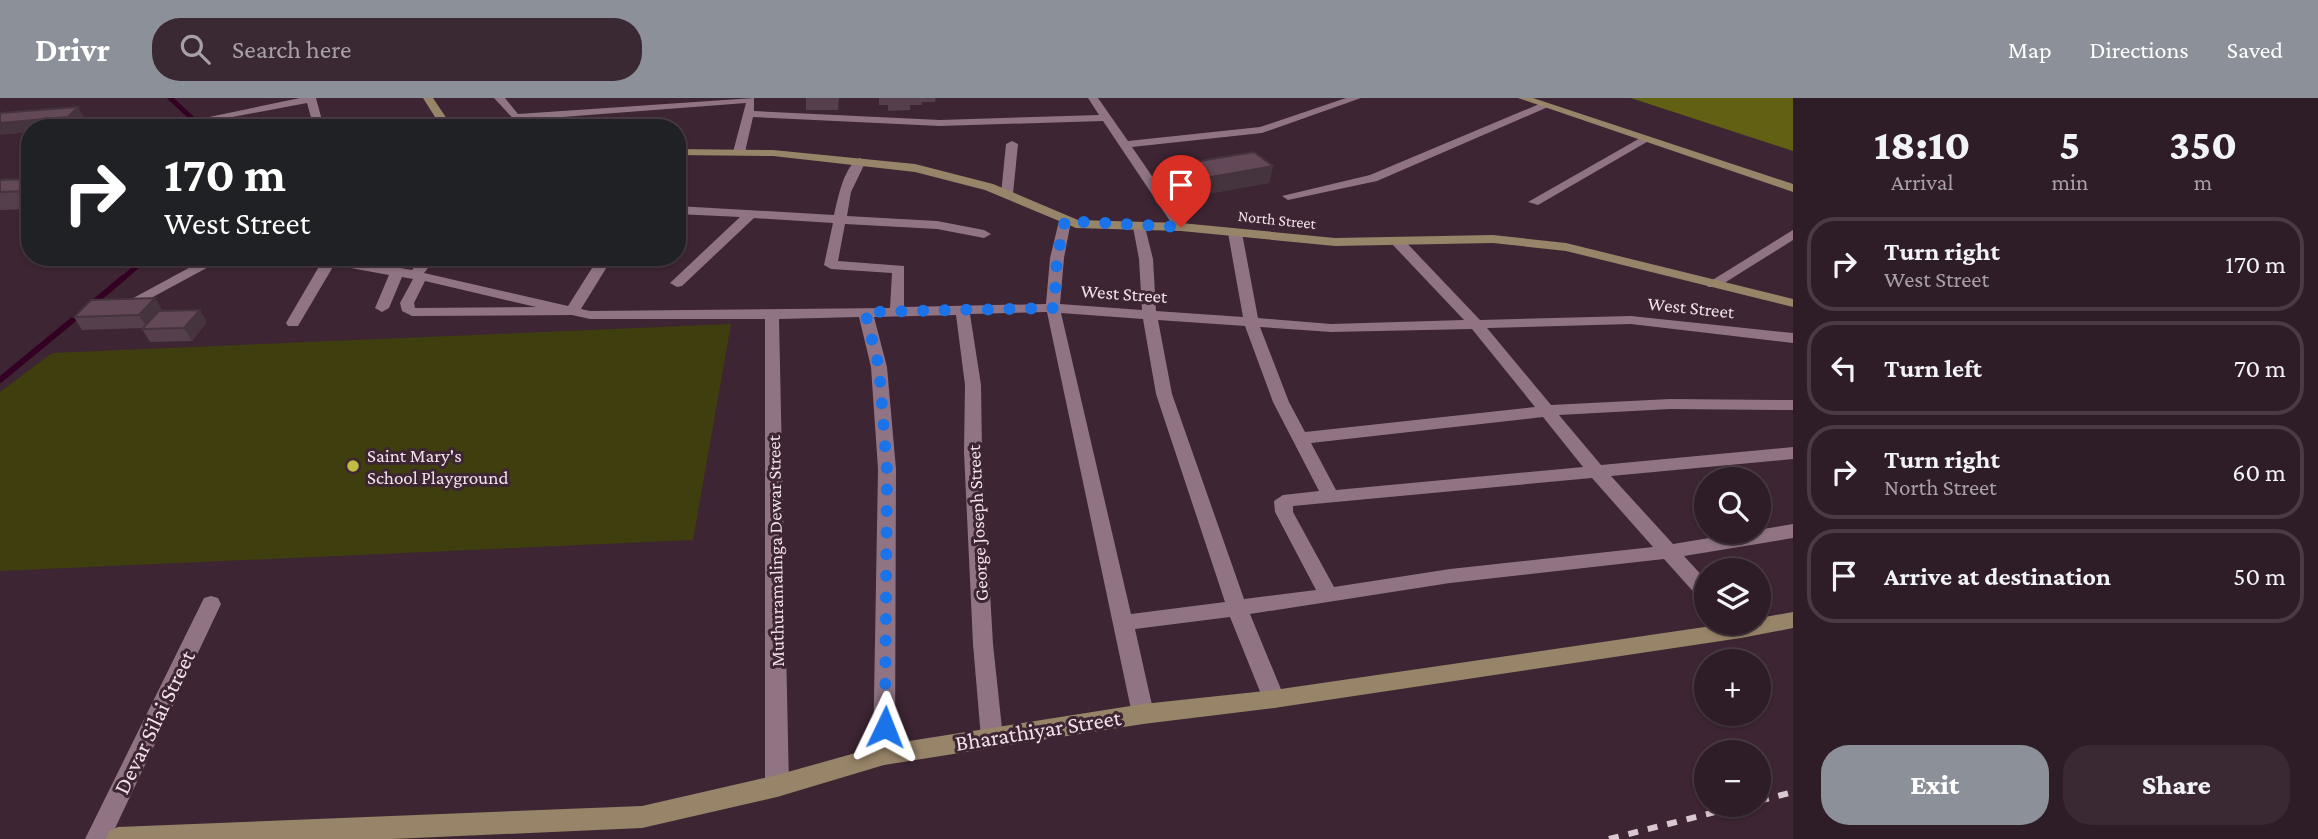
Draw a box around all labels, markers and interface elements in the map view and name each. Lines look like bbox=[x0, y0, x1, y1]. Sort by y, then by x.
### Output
search box bbox=[152, 18, 642, 81]
icon: search bbox=[176, 30, 214, 68]
text: Drivr bbox=[35, 31, 110, 68]
text: Search here bbox=[232, 35, 351, 64]
text: Map bbox=[2008, 36, 2052, 63]
text: Directions bbox=[2090, 36, 2189, 63]
text: Saved bbox=[2227, 36, 2283, 63]
text: 18:10 bbox=[1874, 121, 1971, 168]
text: 5 bbox=[2059, 121, 2080, 168]
text: 350 bbox=[2169, 121, 2237, 168]
icon: right bbox=[49, 147, 140, 238]
text: 170 m bbox=[164, 147, 286, 202]
pin bbox=[1151, 155, 1211, 227]
icon: arrive bbox=[1162, 166, 1200, 204]
text: Arrival bbox=[1891, 169, 1953, 195]
text: min bbox=[2051, 169, 2088, 195]
text: m bbox=[2194, 169, 2212, 195]
text: West Street bbox=[164, 205, 310, 241]
street label: North Street bbox=[1237, 207, 1318, 232]
text: Turn right bbox=[1884, 237, 2000, 266]
icon: right bbox=[1825, 245, 1863, 283]
text: 170 m bbox=[2225, 250, 2286, 279]
text: West Street bbox=[1884, 266, 1989, 292]
street label: West Street bbox=[1080, 280, 1169, 307]
street label: West Street bbox=[1647, 293, 1736, 323]
icon: left bbox=[1825, 349, 1863, 387]
text: Turn left bbox=[1884, 354, 1982, 383]
text: 70 m bbox=[2234, 354, 2286, 383]
street label: Muthuramalinga Dewar Street bbox=[763, 434, 788, 667]
street label: George Joseph Street bbox=[963, 444, 992, 602]
place label: Saint Mary's School Playground bbox=[367, 445, 508, 488]
text: Turn right bbox=[1884, 445, 2000, 474]
icon: right bbox=[1825, 453, 1863, 491]
marker: Saint Mary's School Playground bbox=[345, 458, 361, 474]
text: 60 m bbox=[2232, 458, 2286, 487]
map controls bbox=[1694, 467, 1771, 817]
button: search bbox=[1694, 467, 1771, 544]
text: North Street bbox=[1884, 474, 1997, 500]
icon: arrive bbox=[1825, 557, 1863, 595]
button: layers bbox=[1694, 558, 1771, 635]
text: Arrive at destination bbox=[1884, 562, 2111, 591]
text: 50 m bbox=[2233, 562, 2286, 591]
street label: Devar Silai Street bbox=[108, 646, 200, 798]
button: + bbox=[1694, 649, 1771, 726]
position arrow bbox=[848, 690, 922, 764]
street label: Bharathiyar Street bbox=[953, 704, 1123, 756]
button: − bbox=[1694, 740, 1771, 817]
button: Exit bbox=[1821, 745, 2049, 825]
button: Share bbox=[2063, 745, 2290, 825]

